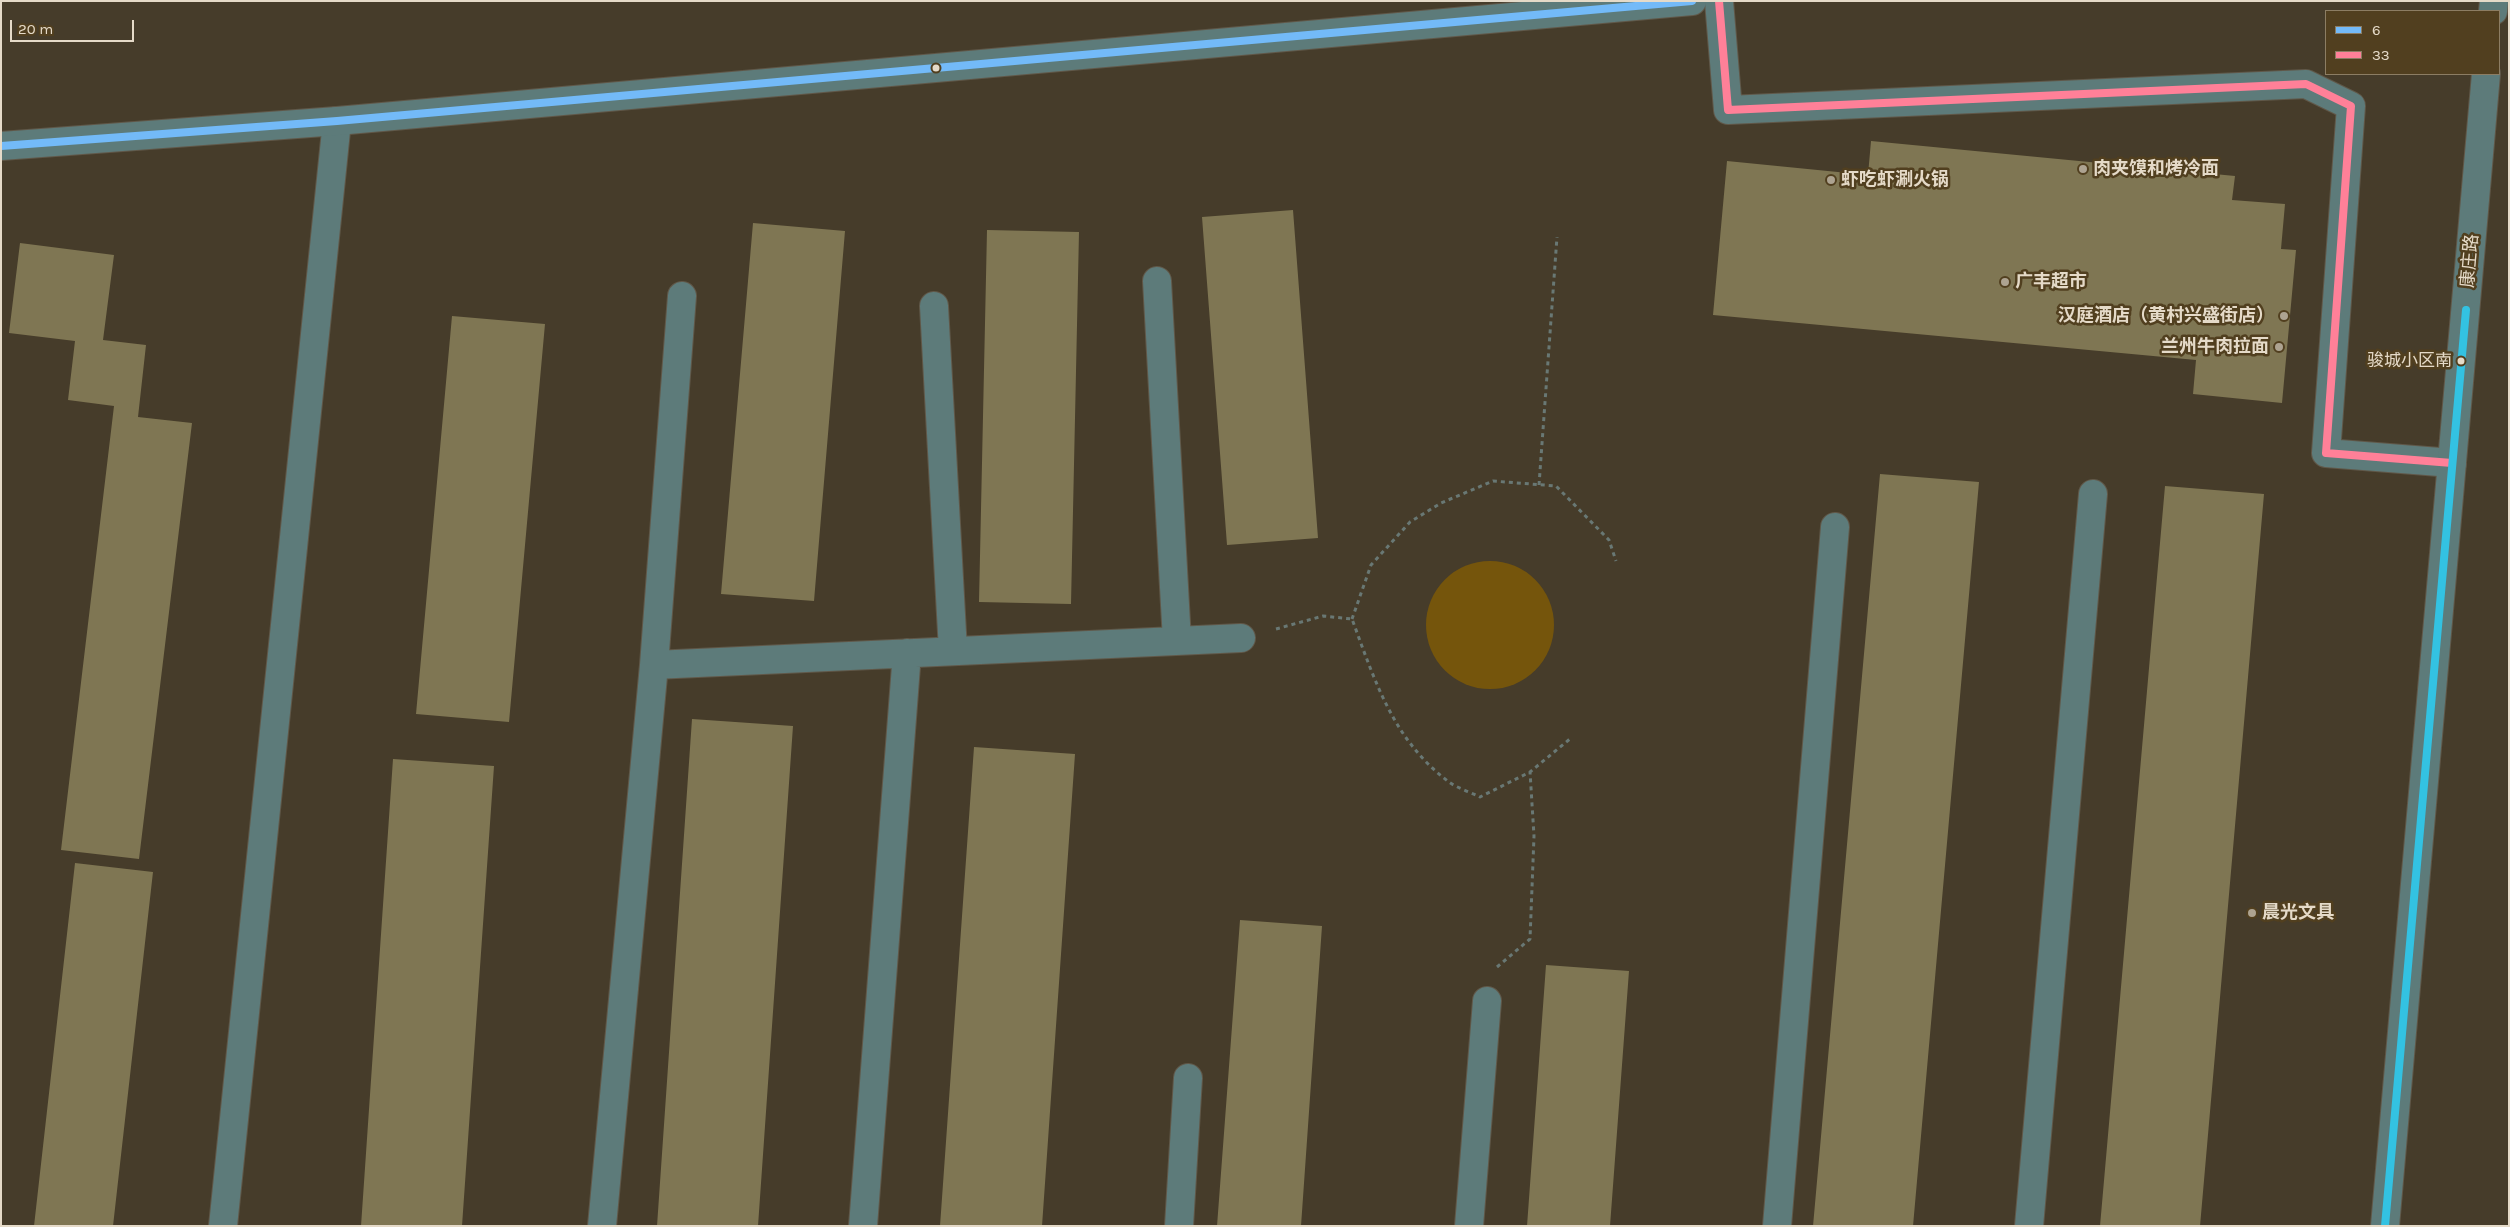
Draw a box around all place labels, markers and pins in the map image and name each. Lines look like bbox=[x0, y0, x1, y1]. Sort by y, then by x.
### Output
unlabelled marker bbox=[931, 63, 941, 73]
place label: 肉夹馍和烤冷面 bbox=[2093, 158, 2219, 180]
marker: 肉夹馍和烤冷面 bbox=[2077, 163, 2089, 175]
place label: 虾吃虾涮火锅 bbox=[1841, 169, 1949, 191]
marker: 虾吃虾涮火锅 bbox=[1825, 174, 1837, 186]
place label: 广丰超市 bbox=[2015, 271, 2087, 293]
marker: 广丰超市 bbox=[1999, 276, 2011, 288]
place label: 汉庭酒店（黄村兴盛街店） bbox=[2058, 305, 2274, 327]
marker: 汉庭酒店（黄村兴盛街店） bbox=[2278, 310, 2290, 322]
place label: 兰州牛肉拉面 bbox=[2161, 336, 2269, 358]
marker: 兰州牛肉拉面 bbox=[2273, 341, 2285, 353]
place label: 骏城小区南 bbox=[2367, 351, 2452, 371]
marker: 骏城小区南 bbox=[2456, 356, 2466, 366]
place label: 晨光文具 bbox=[2262, 902, 2334, 924]
marker: 晨光文具 bbox=[2246, 907, 2258, 919]

